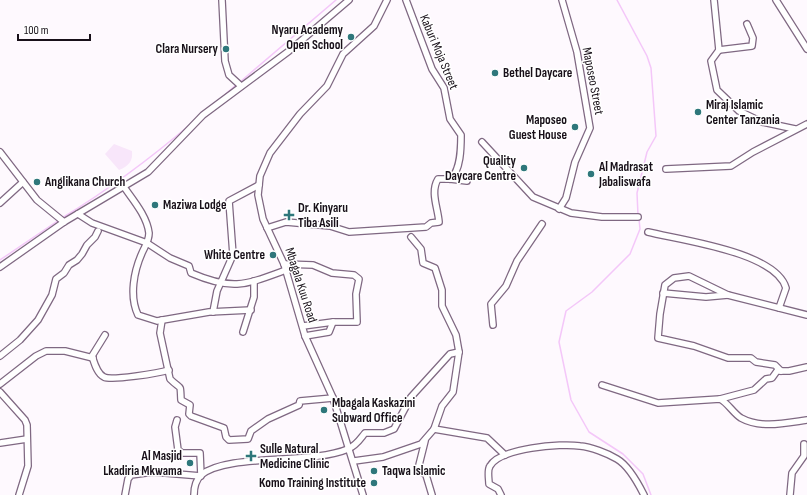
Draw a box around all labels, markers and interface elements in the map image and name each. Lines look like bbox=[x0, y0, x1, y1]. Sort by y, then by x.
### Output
street label: Kaburi Moja Street bbox=[416, 12, 462, 92]
scale bar bbox=[18, 16, 90, 42]
place label: Nyaru Academy Open School bbox=[272, 22, 344, 53]
text: 100 m bbox=[24, 23, 49, 38]
marker: Nyaru Academy Open School bbox=[346, 32, 356, 42]
place label: Clara Nursery bbox=[156, 41, 219, 57]
marker: Clara Nursery bbox=[221, 44, 231, 54]
street label: Maposeo Street bbox=[579, 46, 607, 116]
place label: Bethel Daycare bbox=[503, 65, 573, 81]
marker: Bethel Daycare bbox=[490, 68, 500, 78]
place label: Miraj Islamic Center Tanzania bbox=[706, 97, 780, 128]
marker: Miraj Islamic Center Tanzania bbox=[693, 107, 703, 117]
place label: Maposeo Guest House bbox=[509, 112, 567, 143]
marker: Maposeo Guest House bbox=[570, 122, 580, 132]
place label: Quality Daycare Centre bbox=[445, 153, 517, 184]
place label: Al Madrasat Jabaliswafa bbox=[598, 159, 654, 190]
marker: Quality Daycare Centre bbox=[519, 163, 529, 173]
marker: Al Madrasat Jabaliswafa bbox=[586, 169, 596, 179]
place label: Anglikana Church bbox=[44, 174, 125, 190]
marker: Anglikana Church bbox=[32, 177, 42, 187]
place label: Maziwa Lodge bbox=[163, 197, 227, 213]
marker: Maziwa Lodge bbox=[150, 200, 160, 210]
place label: Dr. Kinyaru Tiba Asili bbox=[298, 200, 348, 231]
marker: Dr. Kinyaru Tiba Asili bbox=[283, 209, 295, 221]
street label: Mbagala Kuu Road bbox=[281, 245, 321, 325]
place label: White Centre bbox=[204, 247, 265, 263]
marker: White Centre bbox=[268, 250, 278, 260]
place label: Mbagala Kaskazini Subward Office bbox=[332, 395, 416, 426]
marker: Mbagala Kaskazini Subward Office bbox=[319, 405, 329, 415]
place label: Sulle Natural Medicine Clinic bbox=[260, 441, 330, 472]
place label: Al Masjid Lkadiria Mkwama bbox=[103, 448, 182, 479]
marker: Sulle Natural Medicine Clinic bbox=[245, 450, 257, 462]
marker: Al Masjid Lkadiria Mkwama bbox=[185, 458, 195, 468]
place label: Taqwa Islamic bbox=[382, 463, 446, 479]
marker: Taqwa Islamic bbox=[369, 466, 379, 476]
place label: Komo Training Institute bbox=[259, 475, 366, 491]
marker: Komo Training Institute bbox=[369, 478, 379, 488]

